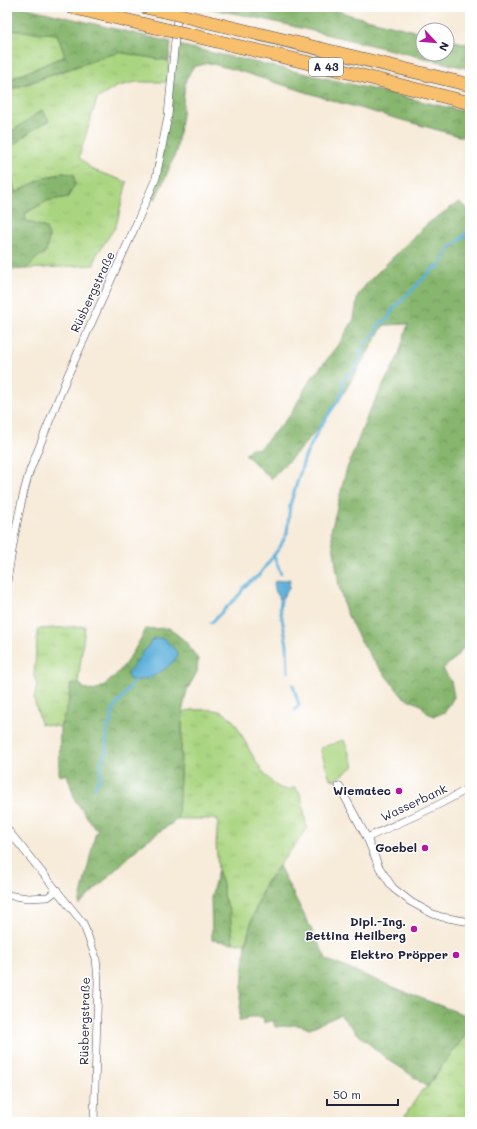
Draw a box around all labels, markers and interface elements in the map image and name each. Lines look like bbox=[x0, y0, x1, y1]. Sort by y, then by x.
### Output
north arrow bbox=[415, 22, 455, 62]
text: N bbox=[436, 40, 453, 54]
road number: A 43 bbox=[309, 58, 343, 76]
street label: Rüsbergstraße bbox=[66, 248, 118, 335]
street label: Wasserbank bbox=[378, 780, 449, 824]
place label: Wiematec bbox=[333, 782, 391, 798]
marker: Wiematec bbox=[394, 786, 404, 796]
place label: Goebel bbox=[375, 839, 417, 855]
marker: Goebel bbox=[420, 843, 430, 853]
place label: Dipl.-Ing. Bettina Heilberg bbox=[305, 913, 406, 943]
marker: Dipl.-Ing. Bettina Heilberg bbox=[409, 924, 419, 934]
place label: Elektro Pröpper bbox=[350, 946, 448, 962]
marker: Elektro Pröpper bbox=[451, 950, 461, 960]
street label: Rüsbergstraße bbox=[75, 977, 93, 1065]
scale bar bbox=[327, 1081, 398, 1107]
text: 50 m bbox=[333, 1086, 361, 1102]

